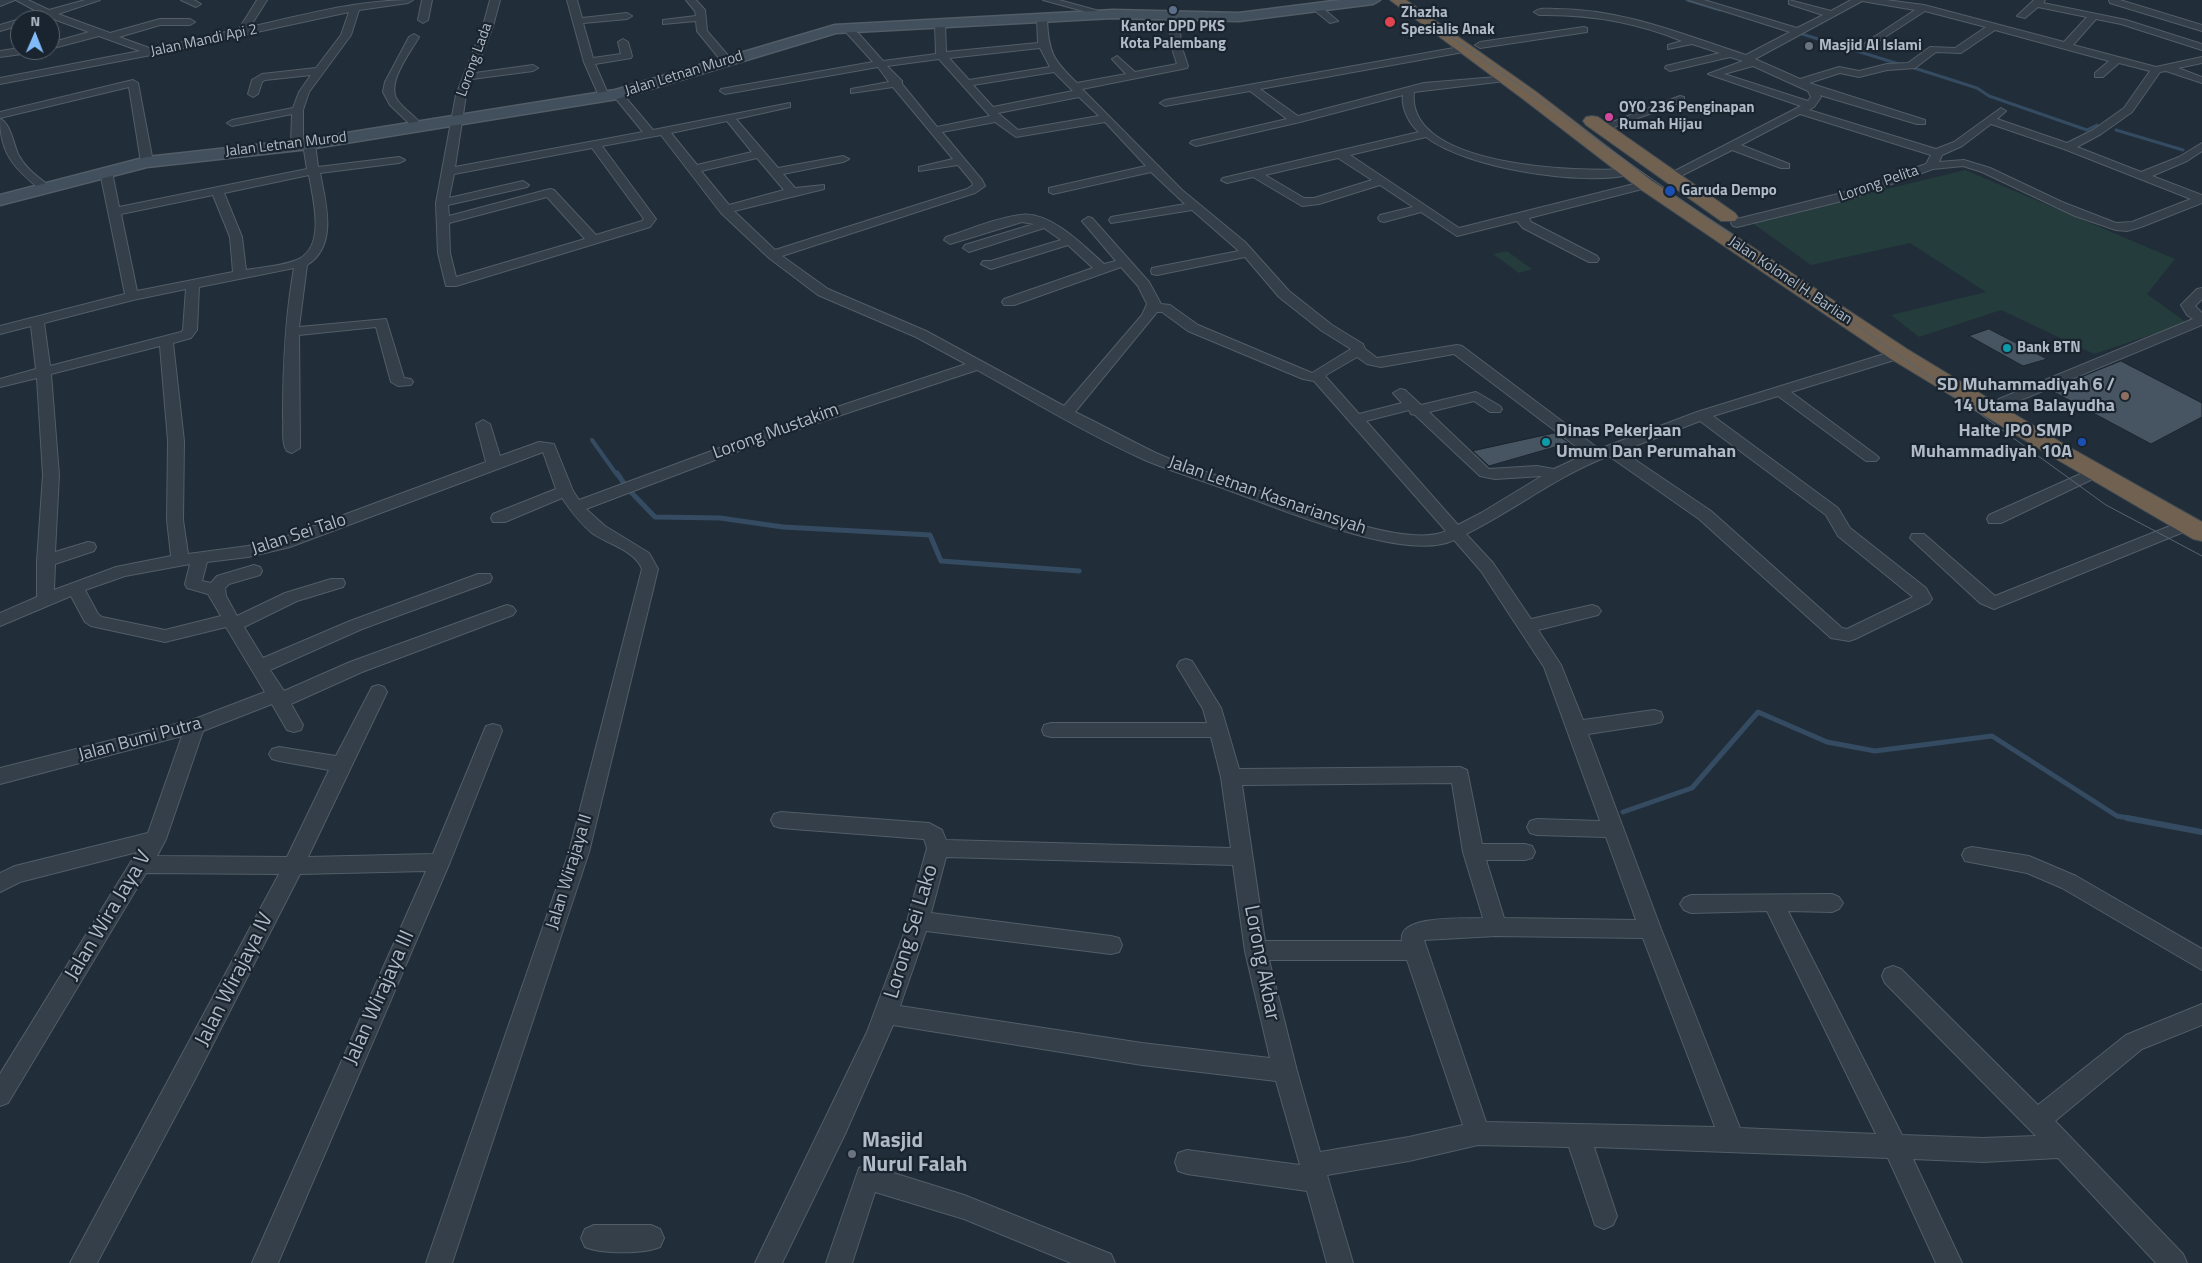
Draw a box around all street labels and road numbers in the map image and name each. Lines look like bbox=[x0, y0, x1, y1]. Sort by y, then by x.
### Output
street label: Jalan Mandi Api 2 bbox=[149, 21, 259, 61]
street label: Lorong Lada bbox=[453, 21, 497, 99]
street label: Jalan Letnan Murod bbox=[623, 47, 745, 101]
street label: Jalan Letnan Murod bbox=[224, 129, 348, 161]
street label: Lorong Pelita bbox=[1837, 162, 1921, 206]
street label: Jalan Kolonel H. Barlian bbox=[1725, 233, 1855, 329]
street label: Lorong Mustakim bbox=[710, 399, 842, 465]
street label: Jalan Letnan Kasnariansyah bbox=[1165, 452, 1369, 540]
street label: Jalan Sei Talo bbox=[249, 510, 349, 560]
street label: Jalan Bumi Putra bbox=[76, 713, 204, 767]
street label: Jalan Wirajaya II bbox=[542, 812, 598, 932]
street label: Jalan Wira Jaya V bbox=[60, 846, 158, 986]
street label: Lorong Sei Lako bbox=[880, 862, 944, 1002]
street label: Lorong Akbar bbox=[1237, 903, 1285, 1023]
street label: Jalan Wirajaya IV bbox=[191, 909, 279, 1051]
street label: Jalan Wirajaya III bbox=[339, 927, 421, 1069]

